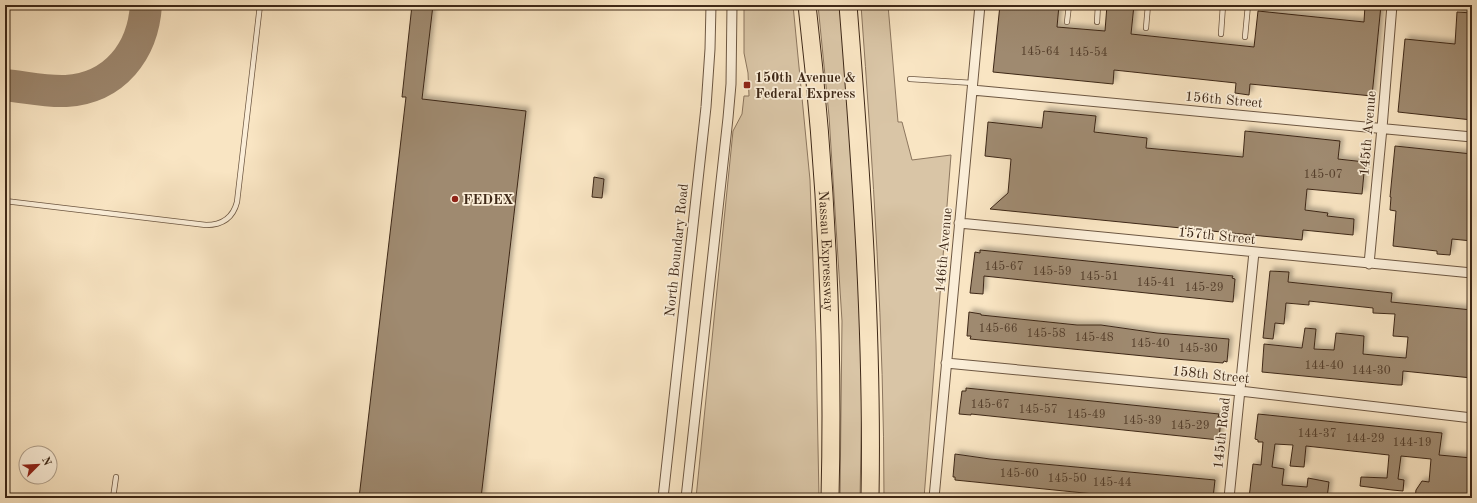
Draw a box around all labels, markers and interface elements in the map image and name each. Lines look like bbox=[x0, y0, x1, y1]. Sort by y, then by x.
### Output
house number: 145-64 bbox=[1020, 45, 1060, 58]
house number: 145-54 bbox=[1068, 46, 1108, 59]
place label: 150th Avenue & Federal Express bbox=[755, 71, 856, 101]
marker: 150th Avenue & Federal Express bbox=[742, 80, 752, 90]
street label: 156th Street bbox=[1184, 90, 1263, 110]
street label: 145th Avenue bbox=[1357, 90, 1379, 176]
house number: 145-07 bbox=[1303, 168, 1343, 181]
street label: North Boundary Road bbox=[663, 183, 691, 317]
street label: Nassau Expressway bbox=[816, 190, 835, 313]
place label: FEDEX bbox=[463, 193, 514, 207]
marker: FEDEX bbox=[450, 194, 460, 204]
street label: 146th Avenue bbox=[933, 207, 955, 293]
street label: 157th Street bbox=[1177, 225, 1256, 247]
house number: 145-67 bbox=[984, 260, 1024, 273]
house number: 145-59 bbox=[1032, 265, 1072, 278]
house number: 145-51 bbox=[1079, 270, 1119, 283]
house number: 145-41 bbox=[1136, 276, 1176, 289]
house number: 145-29 bbox=[1184, 281, 1224, 294]
house number: 145-66 bbox=[978, 322, 1018, 335]
house number: 145-58 bbox=[1026, 327, 1066, 340]
house number: 145-48 bbox=[1074, 331, 1114, 344]
house number: 145-40 bbox=[1130, 337, 1170, 350]
house number: 145-30 bbox=[1178, 342, 1218, 355]
house number: 144-40 bbox=[1304, 360, 1344, 372]
street label: 158th Street bbox=[1171, 364, 1250, 386]
house number: 144-30 bbox=[1351, 365, 1391, 377]
street label: 145th Road bbox=[1211, 397, 1233, 470]
house number: 145-67 bbox=[970, 398, 1010, 411]
house number: 145-57 bbox=[1018, 403, 1058, 416]
house number: 145-49 bbox=[1066, 408, 1106, 421]
house number: 145-39 bbox=[1122, 414, 1162, 427]
house number: 145-29 bbox=[1170, 419, 1210, 432]
house number: 144-37 bbox=[1297, 428, 1337, 440]
house number: 144-29 bbox=[1345, 433, 1385, 445]
house number: 144-19 bbox=[1392, 437, 1432, 449]
north arrow bbox=[18, 445, 58, 485]
text: N bbox=[39, 455, 53, 468]
house number: 145-60 bbox=[999, 467, 1039, 480]
house number: 145-50 bbox=[1047, 472, 1087, 485]
house number: 145-44 bbox=[1092, 476, 1132, 489]

